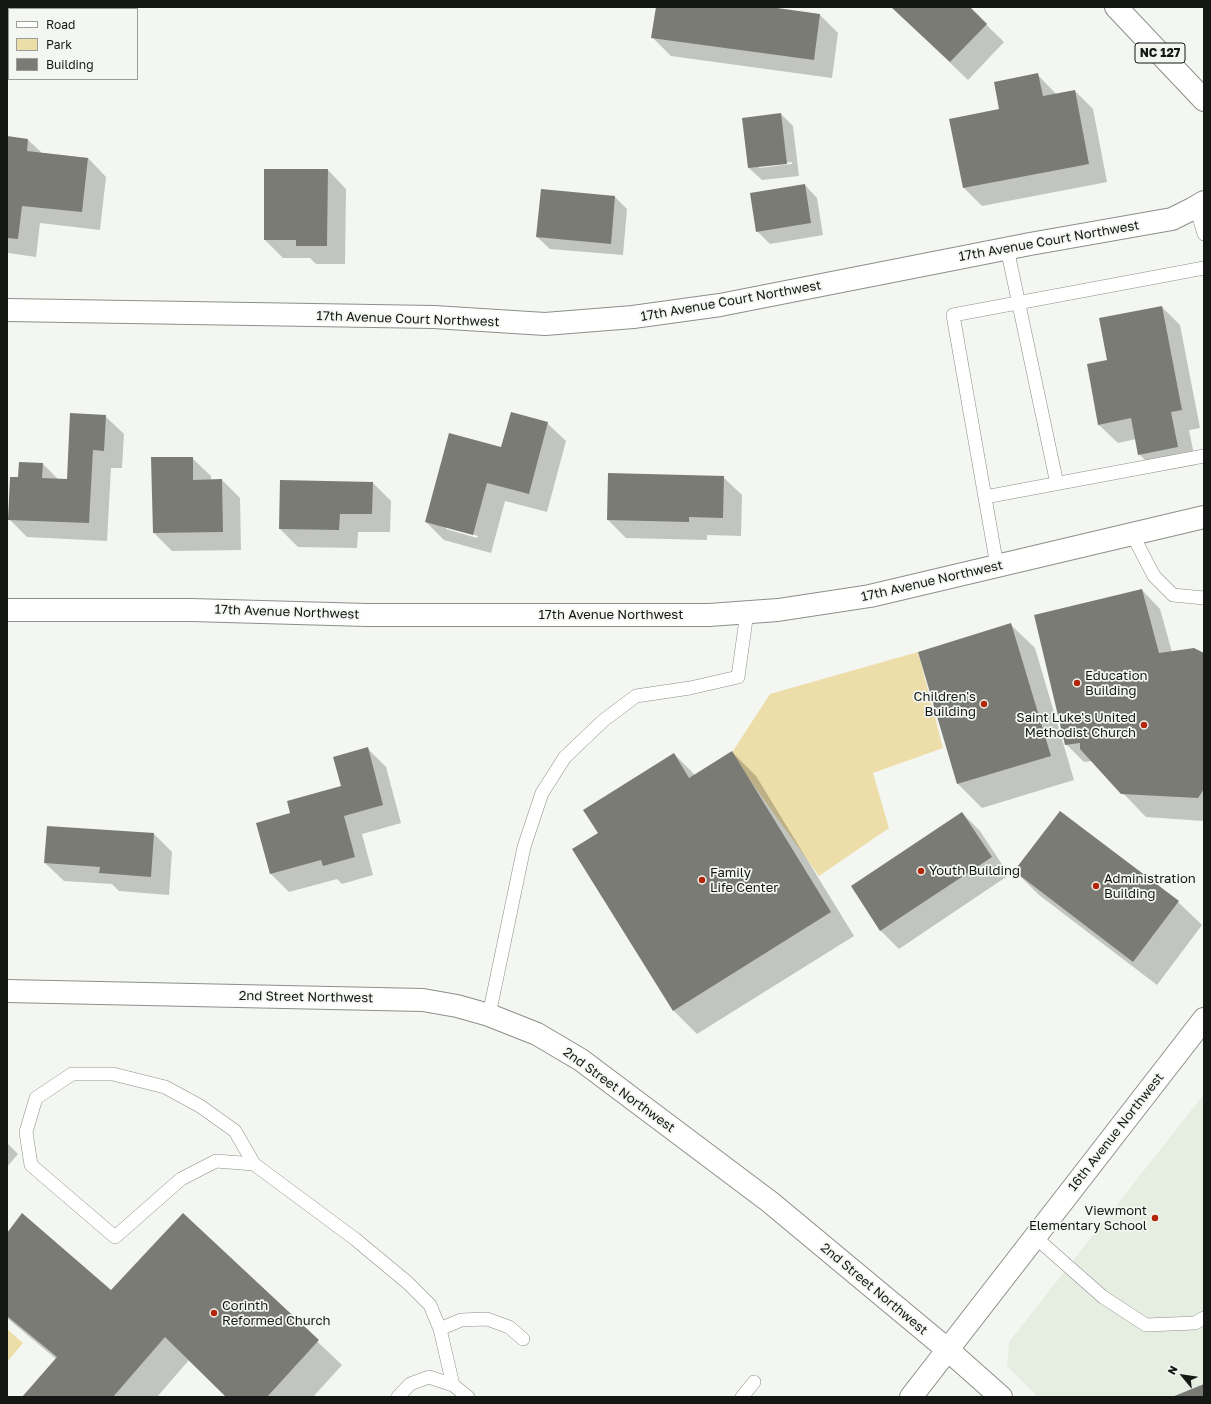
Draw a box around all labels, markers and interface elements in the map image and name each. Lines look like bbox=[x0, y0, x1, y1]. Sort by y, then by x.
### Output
legend bbox=[8, 8, 138, 80]
text: Road bbox=[46, 17, 75, 32]
text: Park bbox=[46, 37, 72, 52]
road number: NC 127 bbox=[1135, 43, 1185, 63]
text: Building bbox=[46, 57, 94, 72]
street label: 17th Avenue Court Northwest bbox=[957, 217, 1141, 265]
street label: 17th Avenue Court Northwest bbox=[639, 277, 823, 325]
street label: 17th Avenue Court Northwest bbox=[316, 308, 500, 330]
street label: 17th Avenue Northwest bbox=[860, 557, 1004, 605]
street label: 17th Avenue Northwest bbox=[214, 602, 360, 622]
street label: 17th Avenue Northwest bbox=[539, 607, 683, 623]
place label: Education Building bbox=[1085, 668, 1147, 699]
marker: Education Building bbox=[1072, 678, 1082, 688]
place label: Children's Building bbox=[914, 689, 976, 720]
marker: Children's Building bbox=[979, 699, 989, 709]
place label: Saint Luke's United Methodist Church bbox=[1016, 710, 1136, 741]
marker: Saint Luke's United Methodist Church bbox=[1139, 720, 1149, 730]
place label: Youth Building bbox=[929, 863, 1020, 879]
place label: Family Life Center bbox=[710, 865, 778, 896]
marker: Youth Building bbox=[916, 866, 926, 876]
place label: Administration Building bbox=[1104, 871, 1196, 902]
marker: Family Life Center bbox=[697, 875, 707, 885]
marker: Administration Building bbox=[1091, 881, 1101, 891]
street label: 2nd Street Northwest bbox=[239, 988, 373, 1006]
street label: 2nd Street Northwest bbox=[560, 1044, 678, 1136]
street label: 16th Avenue Northwest bbox=[1065, 1070, 1167, 1194]
place label: Viewmont Elementary School bbox=[1029, 1203, 1147, 1234]
marker: Viewmont Elementary School bbox=[1150, 1213, 1160, 1223]
street label: 2nd Street Northwest bbox=[817, 1240, 931, 1338]
place label: Corinth Reformed Church bbox=[222, 1298, 331, 1329]
marker: Corinth Reformed Church bbox=[209, 1308, 219, 1318]
north arrow bbox=[1163, 1356, 1203, 1396]
text: N bbox=[1164, 1363, 1180, 1377]

